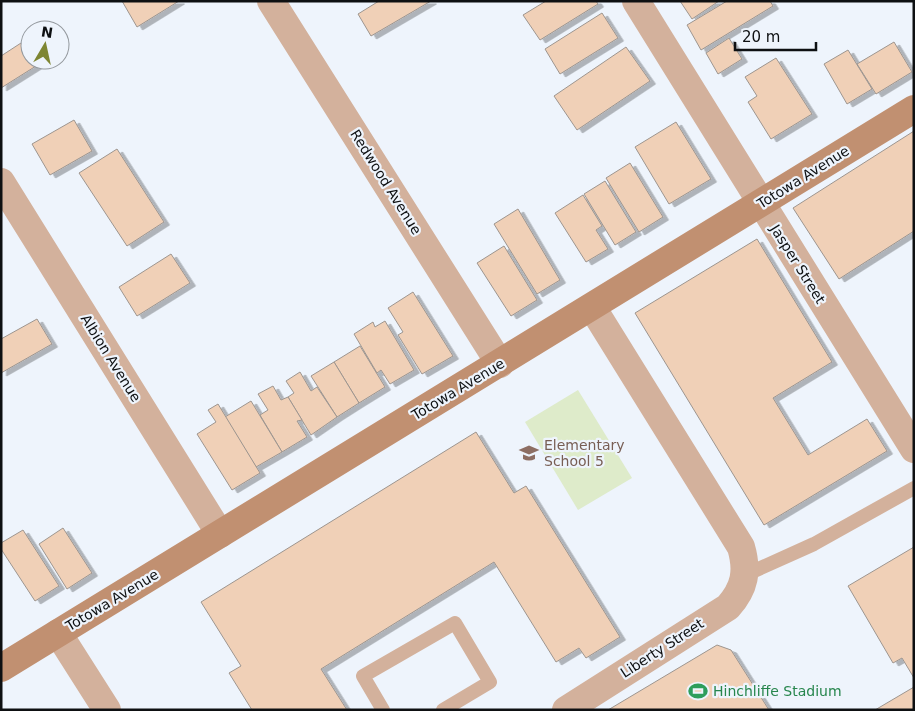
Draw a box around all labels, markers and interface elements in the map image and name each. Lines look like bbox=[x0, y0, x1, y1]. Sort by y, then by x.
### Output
north arrow bbox=[20, 20, 70, 70]
scale bar bbox=[735, 20, 816, 52]
text: N bbox=[40, 23, 54, 41]
text: 20 m bbox=[742, 28, 780, 46]
street label: Redwood Avenue bbox=[347, 127, 425, 237]
street label: Totowa Avenue bbox=[753, 142, 852, 212]
street label: Jasper Street bbox=[767, 221, 829, 307]
street label: Albion Avenue bbox=[78, 311, 144, 405]
street label: Totowa Avenue bbox=[408, 355, 507, 423]
place label: Elementary School 5 bbox=[544, 437, 625, 469]
school or university icon: Elementary School 5 bbox=[518, 442, 540, 464]
street label: Totowa Avenue bbox=[62, 566, 161, 634]
street label: Liberty Street bbox=[618, 615, 707, 681]
sports icon: Hinchliffe Stadium bbox=[687, 680, 709, 702]
place label: Hinchliffe Stadium bbox=[713, 683, 842, 699]

